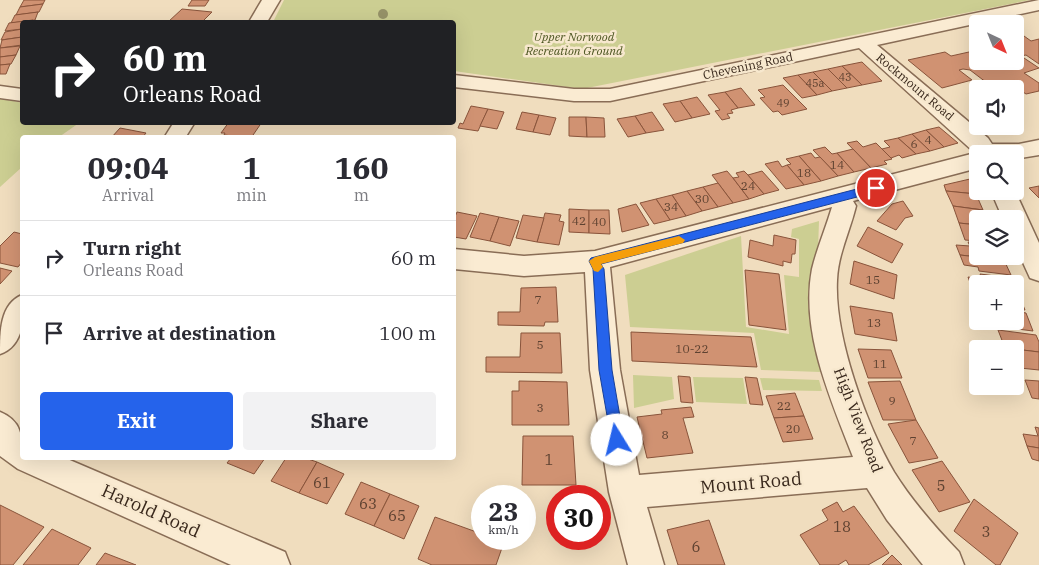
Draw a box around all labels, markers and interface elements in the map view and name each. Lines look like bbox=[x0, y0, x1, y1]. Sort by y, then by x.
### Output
north arrow bbox=[969, 15, 1024, 70]
map controls bbox=[969, 15, 1024, 395]
park label: Upper Norwood Recreation Ground bbox=[524, 29, 623, 58]
text: 60 m bbox=[123, 35, 207, 81]
icon: right bbox=[40, 40, 105, 105]
street label: Chevening Road bbox=[702, 49, 794, 82]
street label: Rockmount Road bbox=[873, 50, 957, 124]
house number: 43 bbox=[838, 70, 852, 84]
house number: 45a bbox=[805, 76, 825, 90]
text: Orleans Road bbox=[123, 79, 262, 108]
button: sound bbox=[969, 80, 1024, 135]
house number: 49 bbox=[776, 96, 790, 110]
house number: 4 bbox=[924, 132, 932, 147]
house number: 6 bbox=[910, 136, 918, 151]
button: search bbox=[969, 145, 1024, 200]
text: 09:04 bbox=[88, 148, 169, 187]
text: 1 bbox=[243, 148, 261, 187]
text: 160 bbox=[334, 148, 388, 187]
house number: 14 bbox=[830, 157, 844, 172]
house number: 18 bbox=[797, 165, 811, 180]
pin bbox=[855, 167, 897, 209]
icon: arrive bbox=[862, 174, 890, 202]
house number: 24 bbox=[741, 178, 755, 193]
text: Arrival bbox=[102, 185, 154, 205]
text: min bbox=[236, 185, 267, 205]
text: m bbox=[354, 185, 369, 205]
house number: 30 bbox=[695, 191, 709, 206]
house number: 34 bbox=[664, 199, 678, 214]
button: layers bbox=[969, 210, 1024, 265]
house number: 42 bbox=[572, 213, 586, 228]
house number: 40 bbox=[592, 214, 606, 229]
text: Turn right bbox=[83, 236, 181, 260]
icon: right bbox=[40, 244, 68, 272]
text: 60 m bbox=[391, 246, 436, 270]
text: Orleans Road bbox=[83, 260, 184, 280]
house number: 15 bbox=[866, 272, 880, 287]
button: + bbox=[969, 275, 1024, 330]
house number: 7 bbox=[534, 292, 542, 307]
house number: 13 bbox=[867, 315, 881, 330]
icon: arrive bbox=[40, 319, 68, 347]
text: Arrive at destination bbox=[83, 321, 276, 345]
text: 100 m bbox=[379, 321, 436, 345]
house number: 5 bbox=[536, 337, 544, 352]
button: − bbox=[969, 340, 1024, 395]
house number: 10-22 bbox=[675, 341, 709, 356]
house number: 11 bbox=[873, 356, 887, 371]
street label: High View Road bbox=[830, 365, 887, 475]
button: Exit bbox=[40, 392, 233, 450]
button: Share bbox=[243, 392, 436, 450]
house number: 9 bbox=[888, 393, 896, 408]
house number: 22 bbox=[777, 398, 791, 413]
house number: 3 bbox=[536, 400, 544, 415]
position arrow bbox=[590, 413, 642, 465]
house number: 20 bbox=[786, 421, 800, 436]
house number: 8 bbox=[661, 427, 669, 442]
house number: 7 bbox=[909, 433, 917, 448]
house number: 1 bbox=[544, 450, 554, 469]
street label: Mount Road bbox=[699, 467, 803, 498]
house number: 61 bbox=[313, 473, 331, 492]
house number: 5 bbox=[936, 476, 946, 495]
street label: Harold Road bbox=[98, 479, 204, 543]
speed limit sign: 30 bbox=[546, 485, 611, 550]
house number: 63 bbox=[359, 494, 377, 513]
text: 23 bbox=[488, 495, 519, 528]
house number: 65 bbox=[388, 506, 406, 525]
house number: 18 bbox=[833, 517, 851, 536]
text: km/h bbox=[488, 522, 519, 537]
house number: 3 bbox=[981, 522, 991, 541]
house number: 6 bbox=[691, 537, 701, 556]

